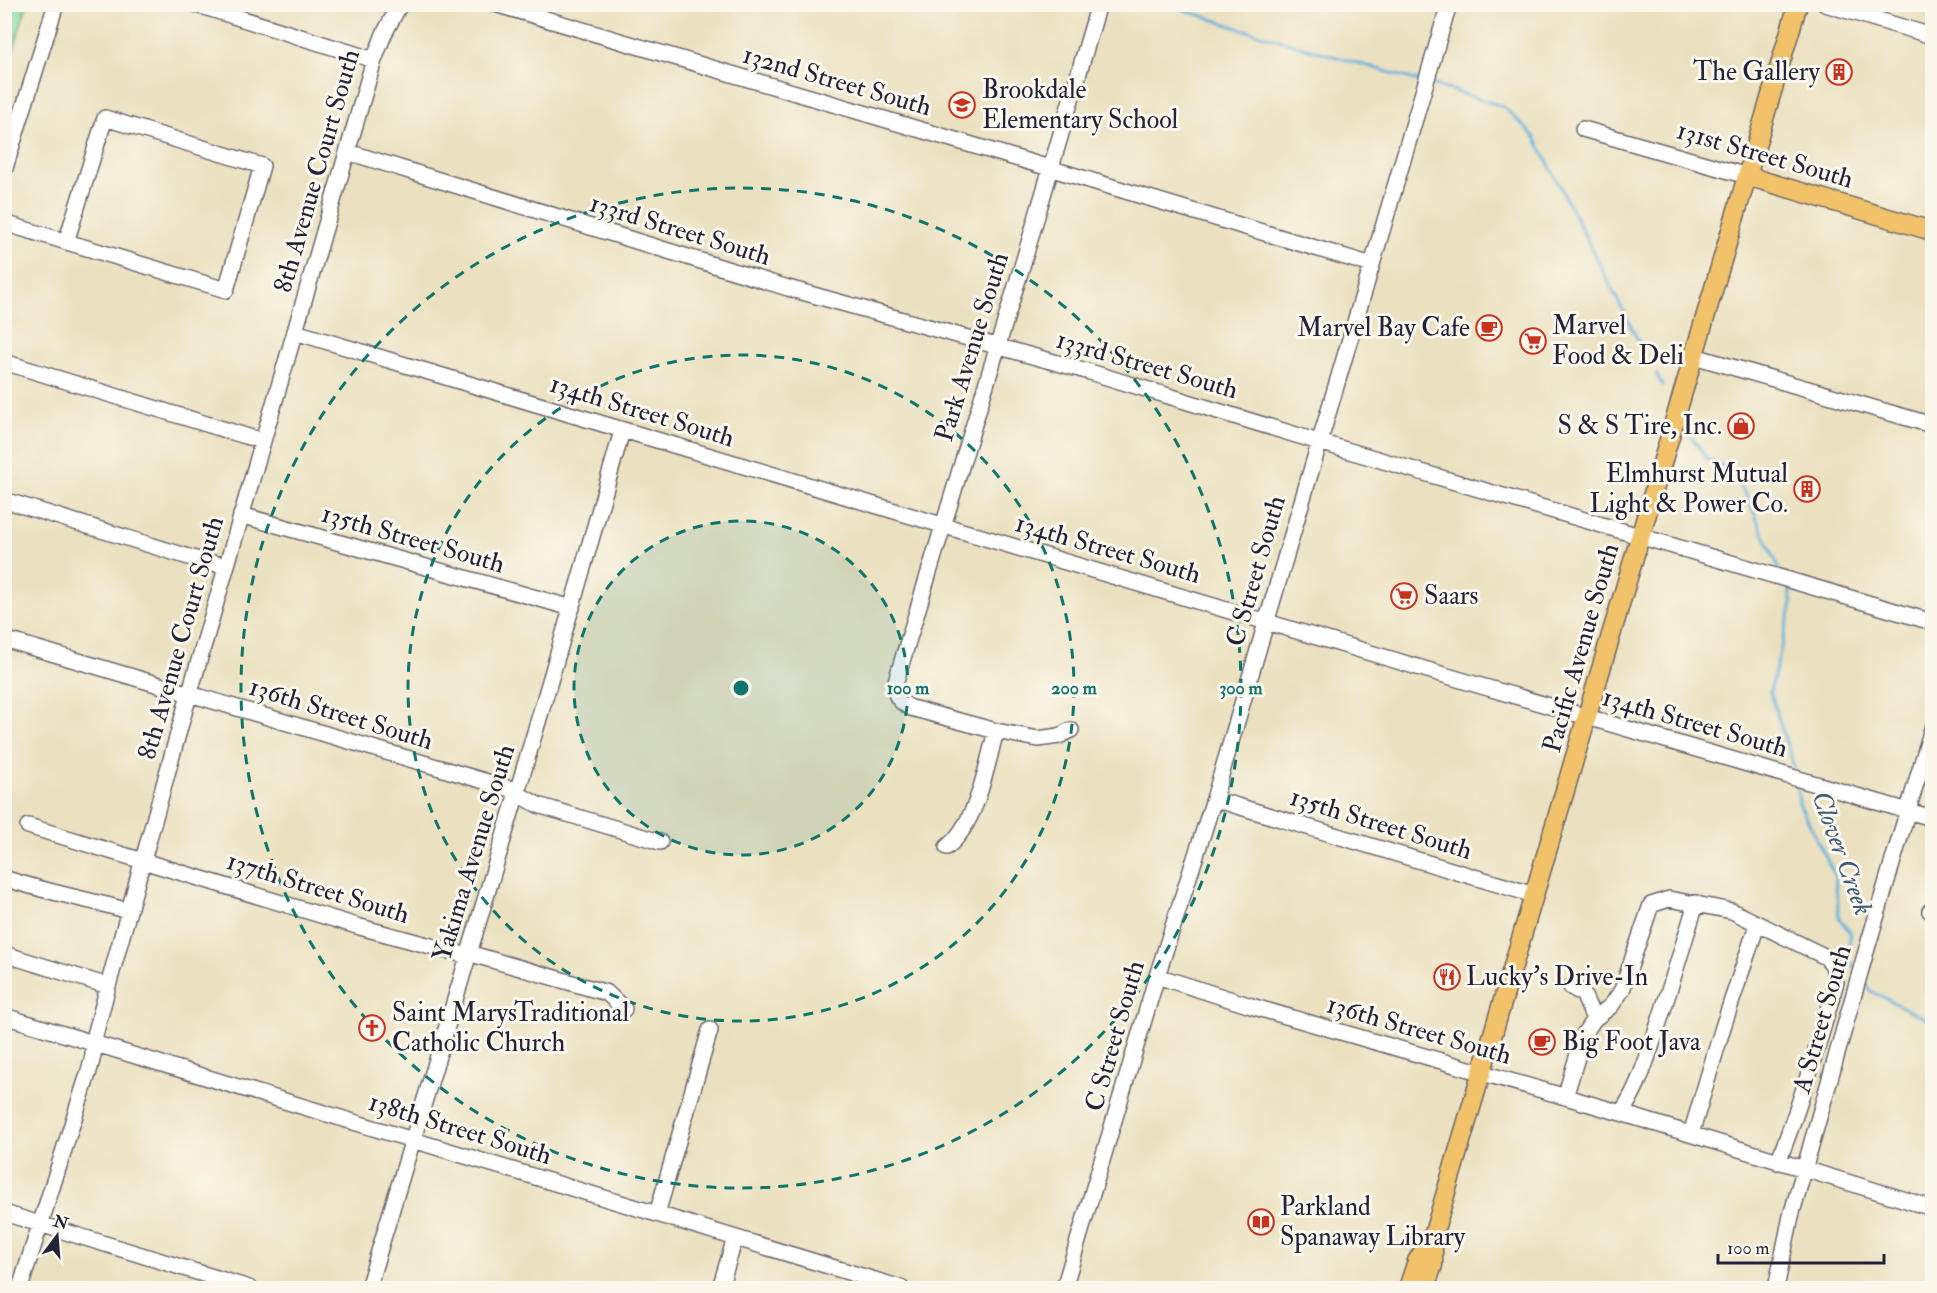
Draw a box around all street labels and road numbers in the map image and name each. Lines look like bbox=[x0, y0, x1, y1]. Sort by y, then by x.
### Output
street label: 132nd Street South bbox=[739, 39, 935, 123]
street label: 8th Avenue Court South bbox=[267, 45, 367, 296]
street label: 131st Street South bbox=[1673, 115, 1857, 196]
street label: 133rd Street South bbox=[586, 187, 775, 273]
street label: Park Avenue South bbox=[928, 248, 1016, 445]
street label: 133rd Street South bbox=[1052, 324, 1242, 406]
street label: 134th Street South bbox=[546, 368, 738, 454]
street label: C Street South bbox=[1219, 492, 1293, 650]
street label: 135th Street South bbox=[318, 498, 508, 580]
street label: 134th Street South bbox=[1012, 507, 1205, 591]
street label: 8th Avenue Court South bbox=[131, 512, 231, 763]
street label: Pacific Avenue South bbox=[1536, 539, 1626, 756]
street label: 136th Street South bbox=[245, 671, 437, 757]
street label: 134th Street South bbox=[1599, 681, 1792, 765]
street label: Yakima Avenue South bbox=[426, 740, 522, 965]
street label: 135th Street South bbox=[1286, 781, 1476, 867]
street label: 137th Street South bbox=[223, 845, 414, 931]
street label: A Street South bbox=[1785, 941, 1859, 1098]
street label: C Street South bbox=[1078, 957, 1152, 1115]
street label: 136th Street South bbox=[1323, 988, 1515, 1072]
street label: 138th Street South bbox=[365, 1086, 556, 1172]

